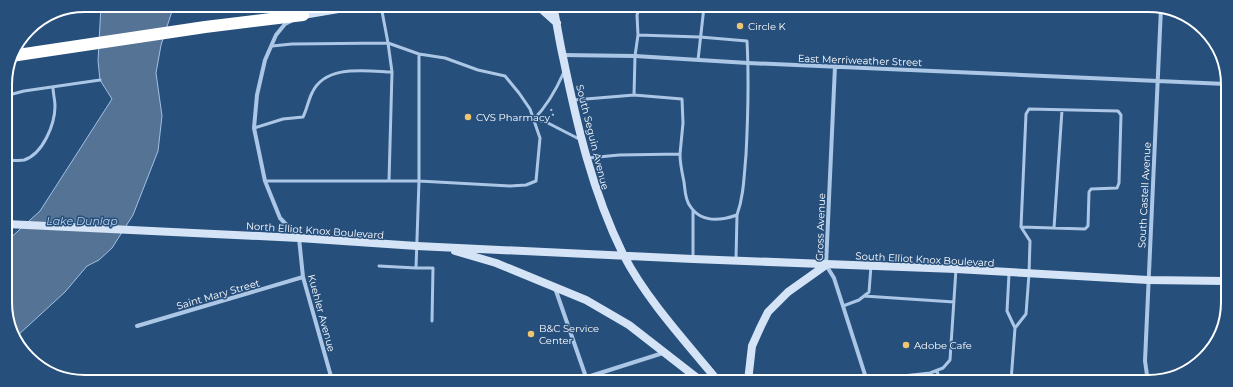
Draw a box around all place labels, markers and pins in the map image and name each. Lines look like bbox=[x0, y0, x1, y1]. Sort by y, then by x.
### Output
place label: Circle K bbox=[748, 20, 787, 33]
marker: Circle K bbox=[735, 21, 745, 31]
place label: CVS Pharmacy bbox=[476, 111, 550, 124]
marker: CVS Pharmacy bbox=[463, 112, 473, 122]
place label: B&C Service Center bbox=[539, 322, 599, 347]
marker: B&C Service Center bbox=[526, 329, 536, 339]
place label: Adobe Cafe bbox=[914, 339, 972, 352]
marker: Adobe Cafe bbox=[901, 340, 911, 350]

